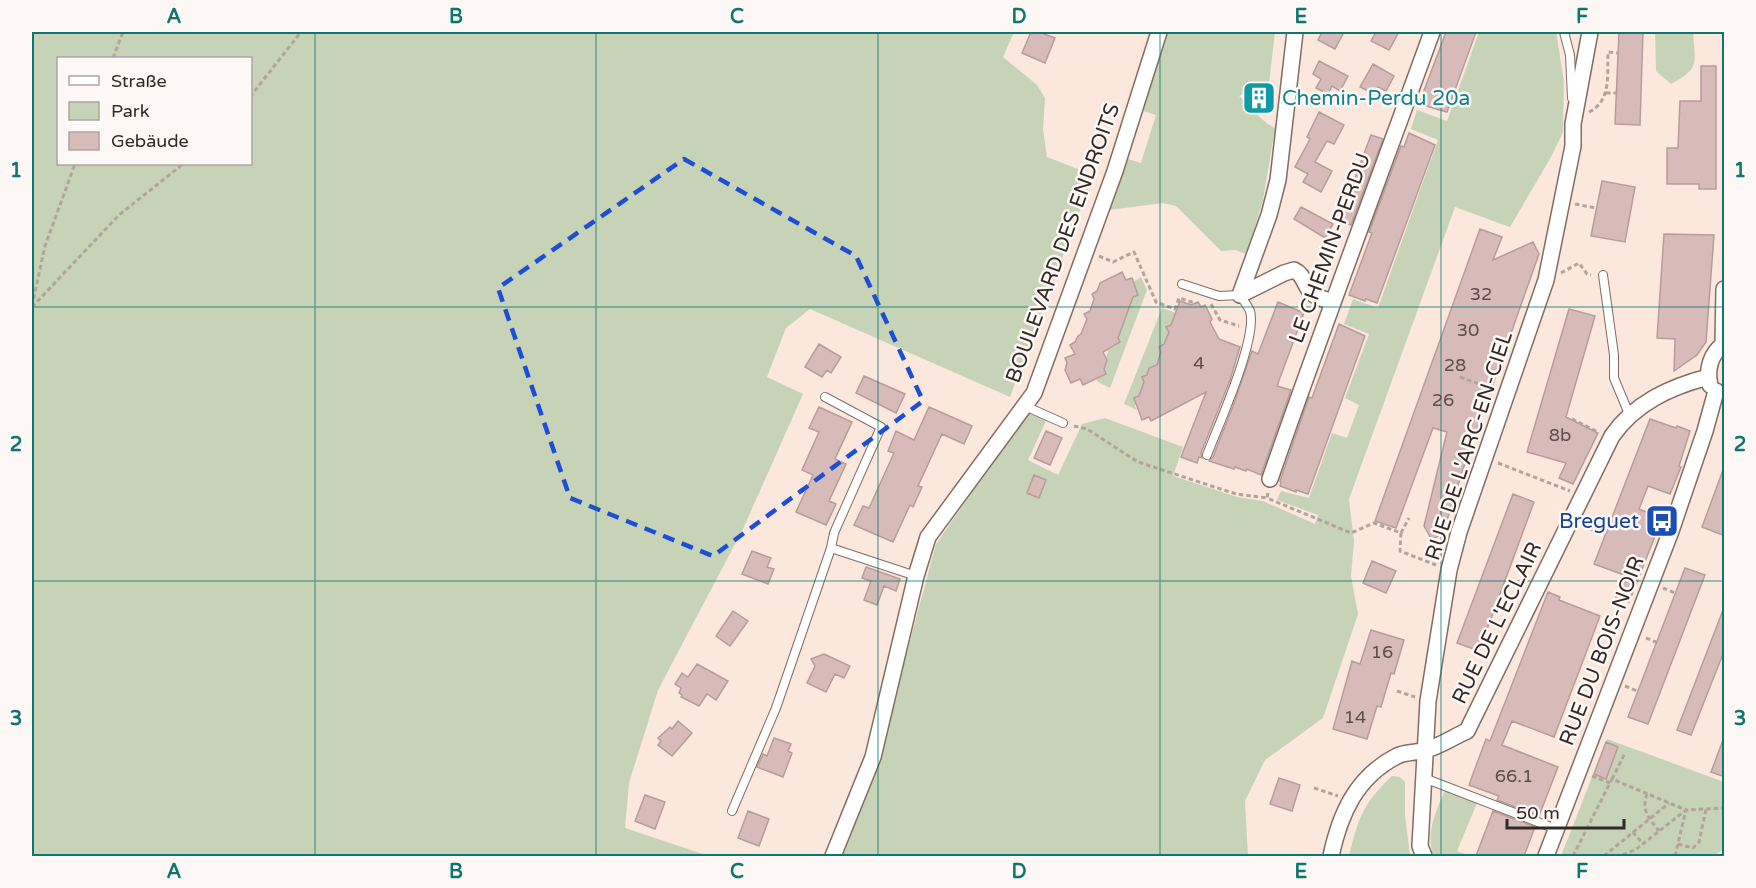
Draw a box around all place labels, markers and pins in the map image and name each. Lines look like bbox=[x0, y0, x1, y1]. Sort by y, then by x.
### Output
building icon: Chemin-Perdu 20a bbox=[1241, 80, 1277, 116]
place label: Chemin-Perdu 20a bbox=[1282, 86, 1470, 111]
bus stop icon: Breguet bbox=[1644, 503, 1680, 539]
place label: Breguet bbox=[1559, 509, 1639, 534]

